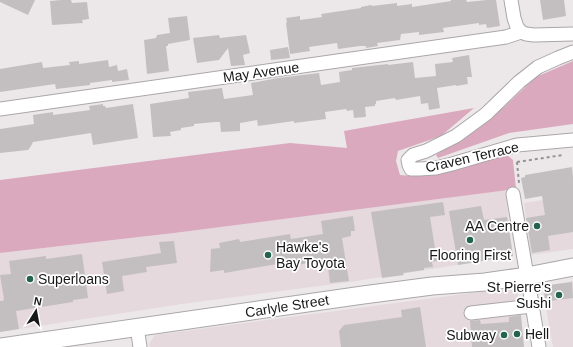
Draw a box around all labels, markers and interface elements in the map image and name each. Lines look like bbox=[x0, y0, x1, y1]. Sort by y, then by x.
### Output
street label: May Avenue bbox=[222, 59, 300, 85]
street label: Craven Terrace bbox=[424, 138, 521, 176]
place label: AA Centre bbox=[465, 218, 529, 234]
marker: AA Centre bbox=[532, 221, 542, 231]
marker: Flooring First bbox=[465, 235, 475, 245]
place label: Hawke's Bay Toyota bbox=[276, 239, 345, 271]
place label: Flooring First bbox=[429, 247, 511, 263]
marker: Hawke's Bay Toyota bbox=[263, 250, 273, 260]
place label: Superloans bbox=[38, 271, 109, 287]
marker: Superloans bbox=[25, 274, 35, 284]
place label: St Pierre's Sushi bbox=[487, 279, 551, 311]
marker: St Pierre's Sushi bbox=[554, 290, 564, 300]
north arrow bbox=[16, 291, 56, 331]
street label: Carlyle Street bbox=[244, 291, 330, 321]
text: N bbox=[33, 295, 43, 308]
place label: Hell bbox=[525, 326, 549, 342]
place label: Subway bbox=[446, 327, 496, 343]
marker: Hell bbox=[512, 329, 522, 339]
marker: Subway bbox=[499, 330, 509, 340]

